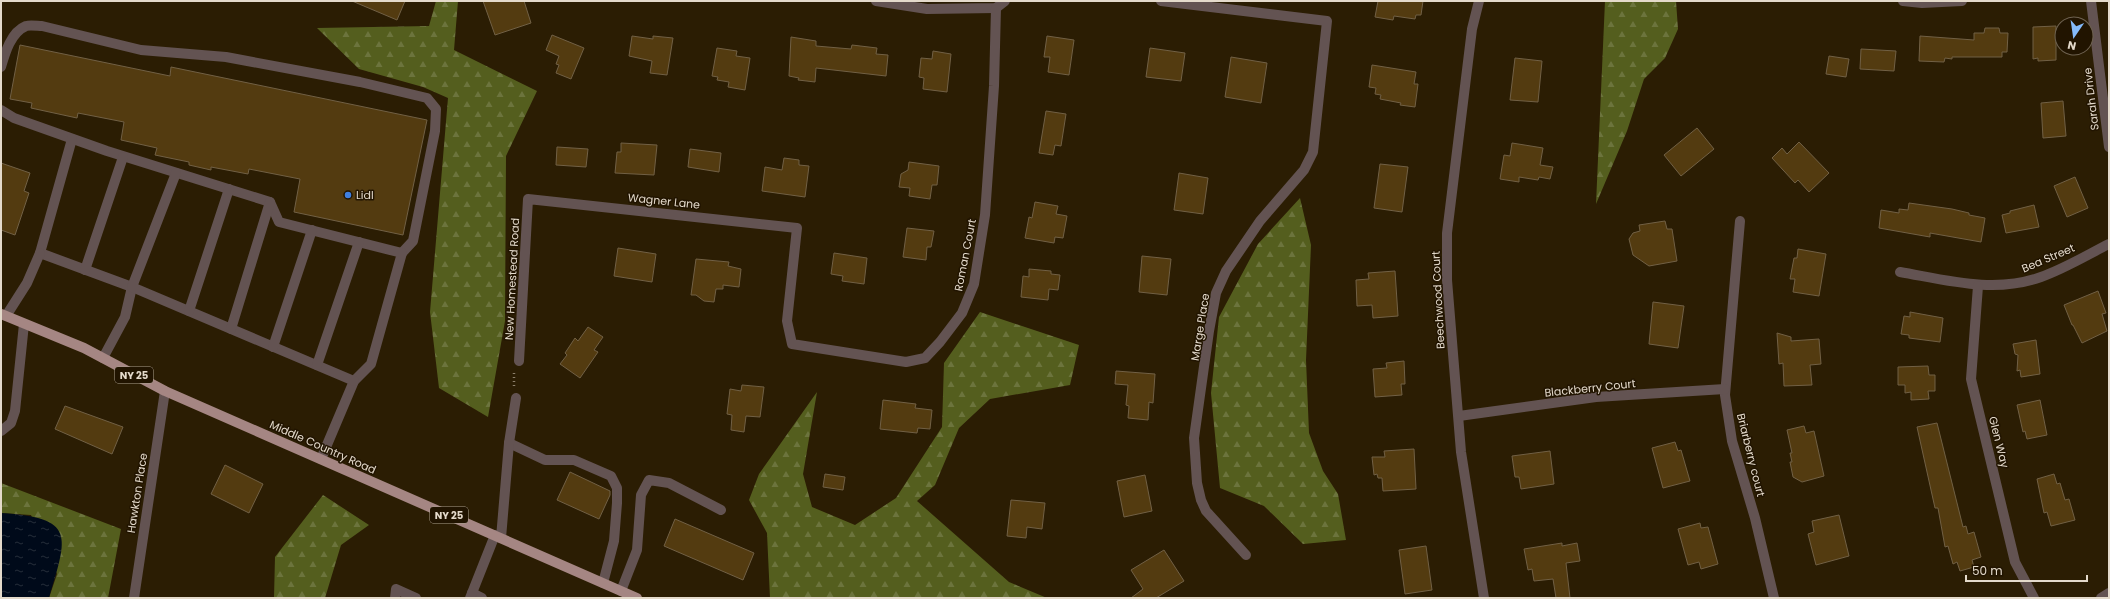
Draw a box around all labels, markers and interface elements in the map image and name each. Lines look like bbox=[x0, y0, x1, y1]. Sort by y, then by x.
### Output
north arrow bbox=[2054, 16, 2094, 56]
text: N bbox=[2066, 37, 2078, 54]
street label: Sarah Drive bbox=[2079, 67, 2103, 131]
place label: Lidl bbox=[356, 187, 374, 203]
street label: Wagner Lane bbox=[627, 189, 701, 213]
marker: Lidl bbox=[343, 190, 353, 200]
street label: New Homestead Road bbox=[501, 218, 523, 340]
street label: Roman Court bbox=[950, 218, 980, 292]
street label: Bea Street bbox=[2019, 240, 2077, 276]
street label: Beechwood Court bbox=[1427, 251, 1449, 349]
street label: Marge Place bbox=[1187, 292, 1213, 362]
road number: NY 25 bbox=[115, 367, 153, 383]
street label: Blackberry Court bbox=[1544, 375, 1636, 401]
street label: Briarberry court bbox=[1733, 412, 1769, 498]
street label: Glen Way bbox=[1985, 415, 2013, 470]
street label: Middle Country Road bbox=[267, 416, 379, 478]
street label: Hawkton Place bbox=[123, 452, 151, 534]
road number: NY 25 bbox=[430, 507, 468, 523]
scale bar bbox=[1966, 557, 2087, 583]
text: 50 m bbox=[1972, 562, 2003, 579]

